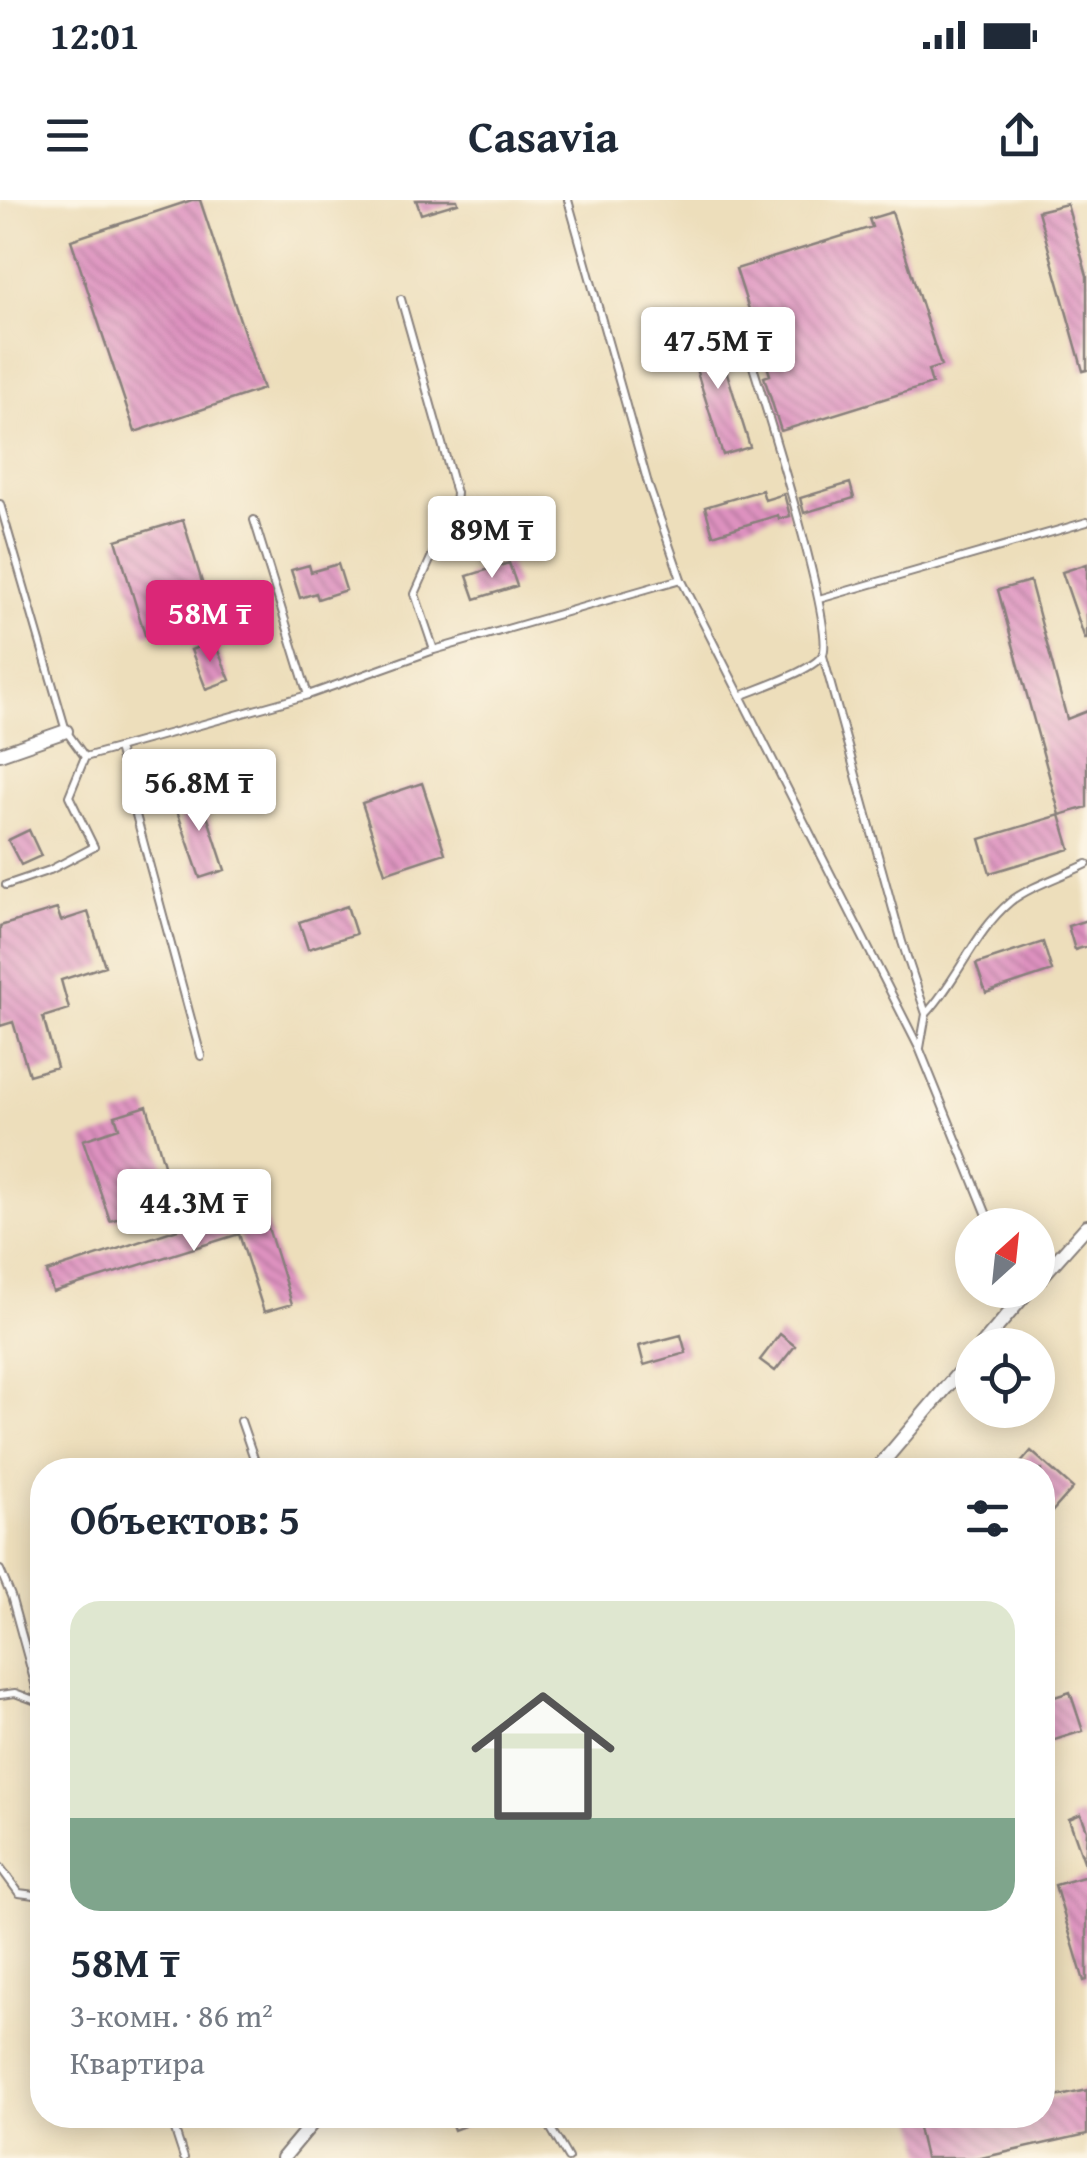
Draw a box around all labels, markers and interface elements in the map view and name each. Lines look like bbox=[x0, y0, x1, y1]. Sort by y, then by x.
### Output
text: 12:01 bbox=[50, 7, 140, 63]
text: Casavia bbox=[468, 103, 619, 168]
icon: menu bbox=[40, 108, 95, 163]
icon: share bbox=[992, 108, 1047, 163]
pin: 47.5M ₸ bbox=[626, 307, 810, 392]
text: 47.5M ₸ bbox=[663, 316, 773, 363]
pin: 89M ₸ bbox=[422, 496, 562, 581]
text: 89M ₸ bbox=[450, 505, 534, 552]
pin: 58M ₸ bbox=[140, 580, 280, 665]
text: 58M ₸ bbox=[168, 589, 252, 636]
pin: 56.8M ₸ bbox=[107, 749, 291, 834]
text: 56.8M ₸ bbox=[144, 758, 254, 805]
pin: 44.3M ₸ bbox=[102, 1169, 286, 1254]
text: 44.3M ₸ bbox=[139, 1178, 249, 1225]
north arrow bbox=[955, 1208, 1055, 1308]
map controls bbox=[955, 1208, 1055, 1428]
button: locate bbox=[955, 1328, 1055, 1428]
text: Объектов: 5 bbox=[70, 1488, 300, 1549]
icon: filters bbox=[960, 1491, 1015, 1546]
icon: home bbox=[453, 1666, 633, 1846]
text: 58M ₸ bbox=[70, 1931, 181, 1992]
text: 3-комн. · 86 m² bbox=[70, 1992, 273, 2039]
text: Квартира bbox=[70, 2039, 205, 2086]

